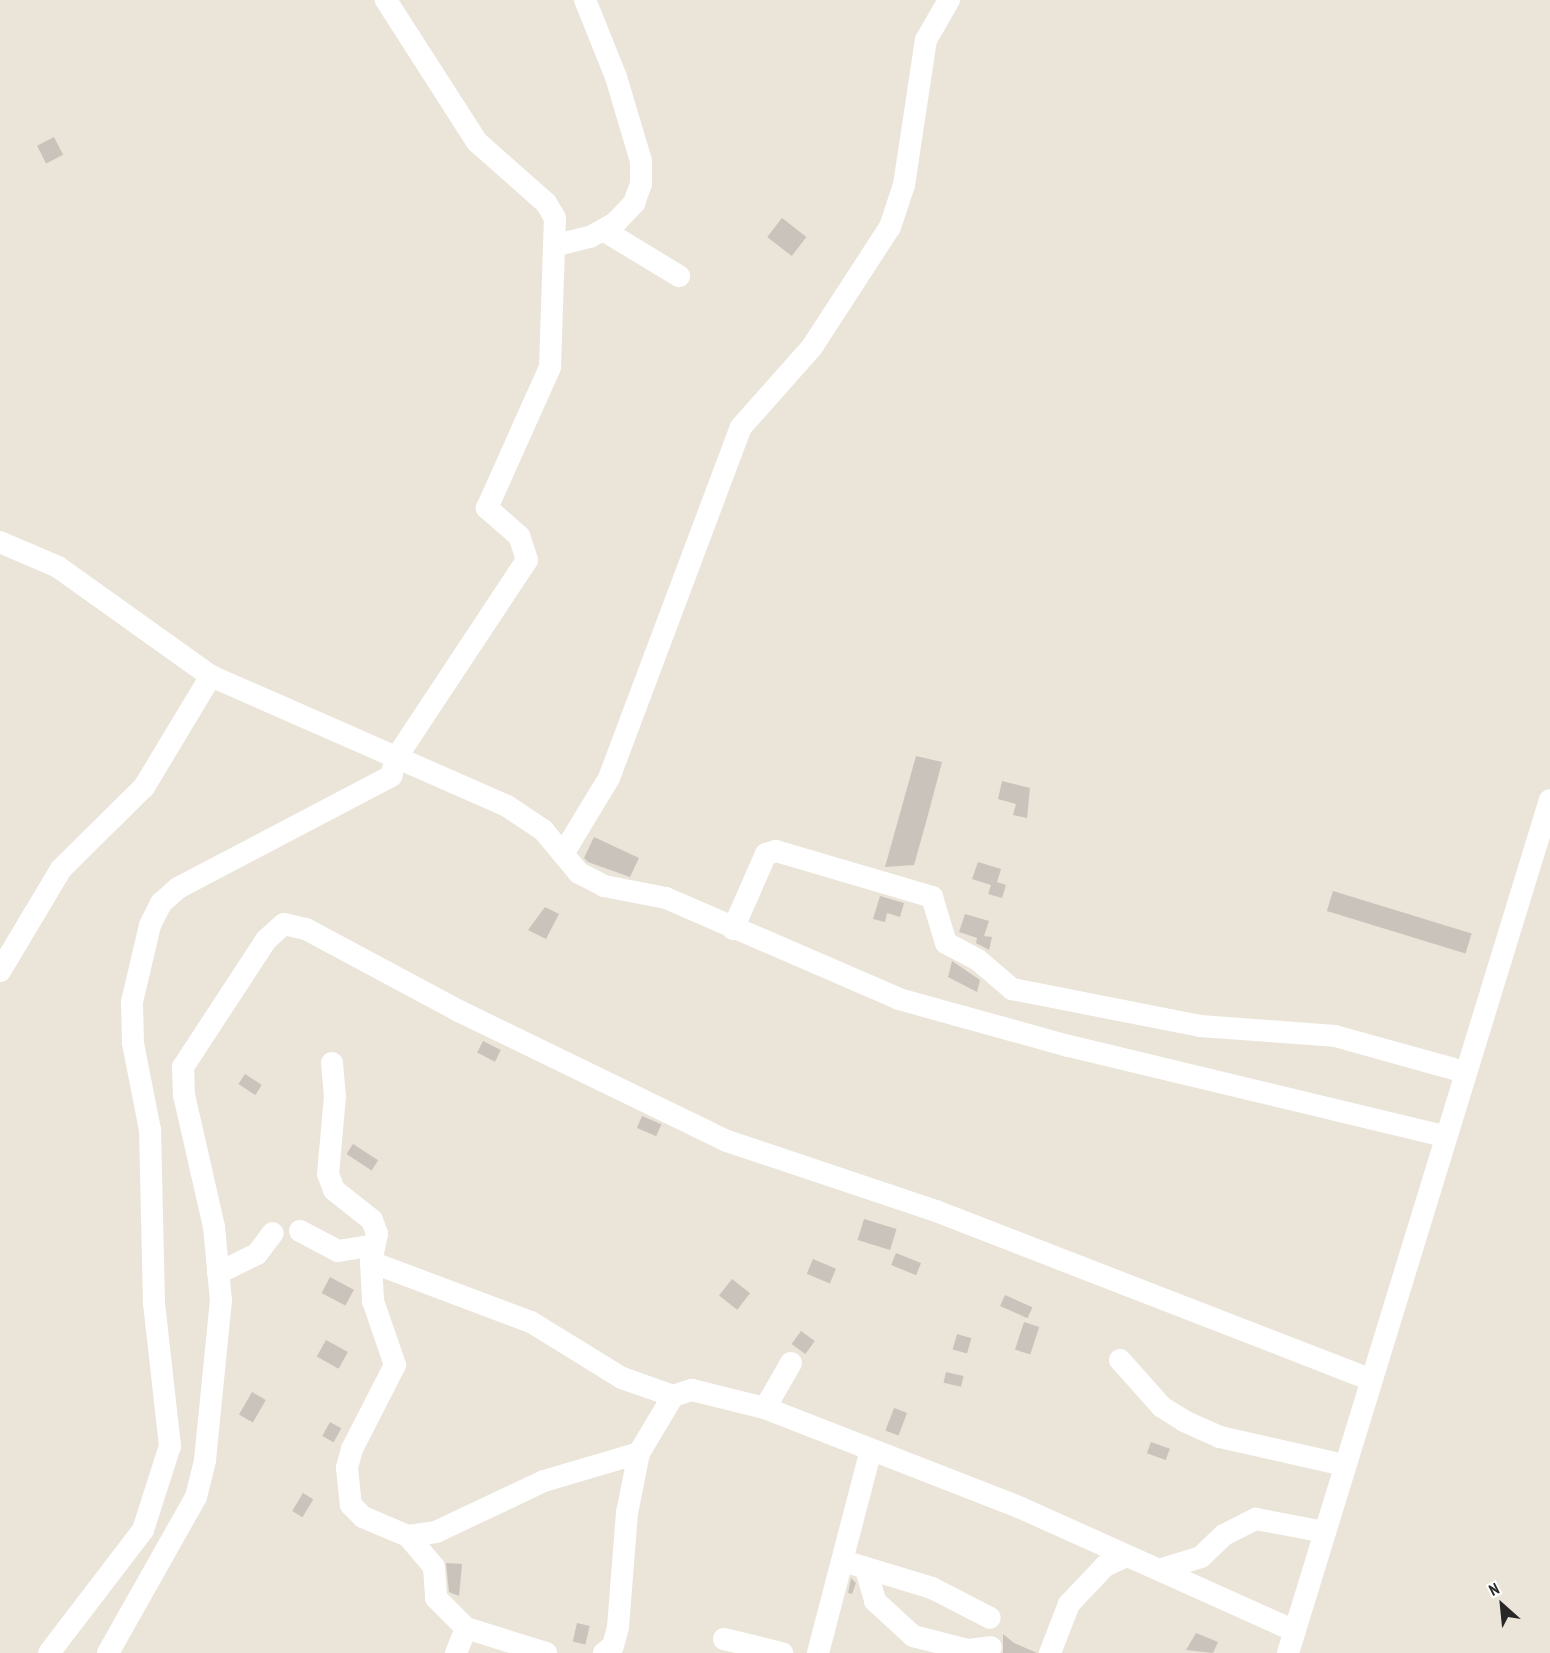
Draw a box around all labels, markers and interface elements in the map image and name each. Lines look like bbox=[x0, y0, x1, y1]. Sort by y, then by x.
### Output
north arrow bbox=[1472, 1575, 1532, 1635]
text: N bbox=[1485, 1578, 1502, 1600]

